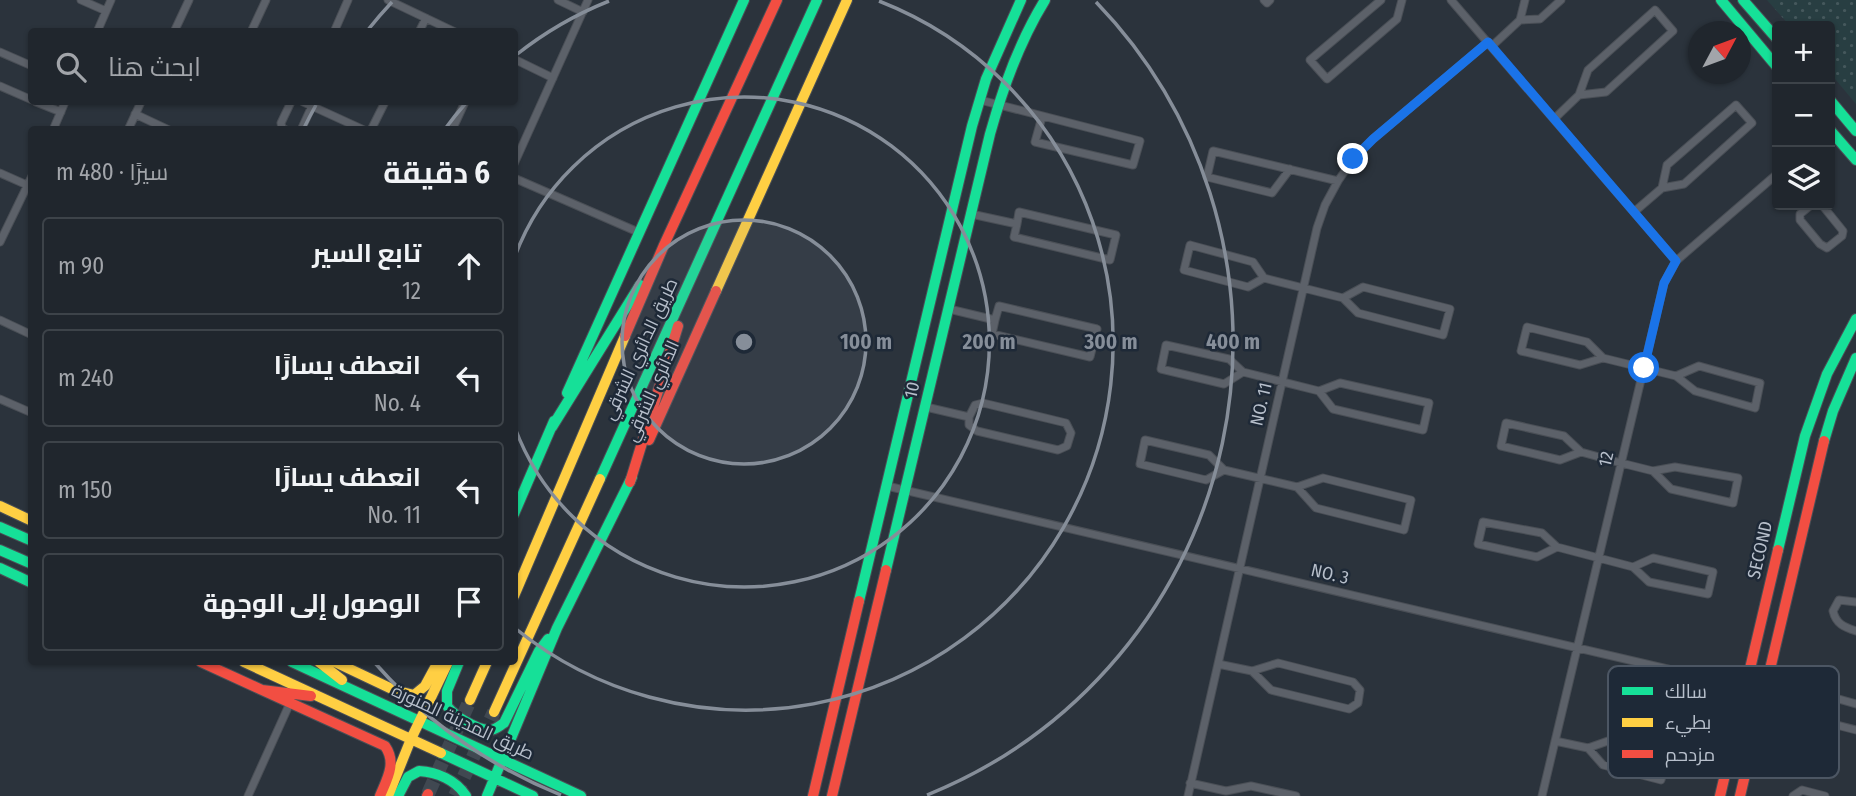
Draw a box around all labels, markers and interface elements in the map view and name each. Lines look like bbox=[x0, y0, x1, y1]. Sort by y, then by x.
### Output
north arrow bbox=[1688, 21, 1751, 84]
map controls bbox=[1772, 21, 1835, 210]
button: + bbox=[1772, 21, 1835, 84]
search box bbox=[28, 28, 518, 105]
icon: search bbox=[52, 48, 90, 86]
text: ابحث هنا bbox=[108, 52, 201, 83]
button: − bbox=[1772, 84, 1835, 147]
route end bbox=[1337, 143, 1368, 174]
button: layers bbox=[1772, 147, 1835, 210]
text: 6 دقيقة bbox=[383, 155, 490, 191]
text: سيرًا · 480 m bbox=[56, 158, 168, 186]
text: تابع السير bbox=[312, 238, 421, 269]
icon: ahead bbox=[450, 247, 488, 285]
text: 90 m bbox=[58, 252, 104, 280]
street label: طريق الدائري الشرقي bbox=[598, 275, 682, 423]
text: 12 bbox=[402, 277, 421, 305]
text: 100 m bbox=[840, 329, 892, 355]
text: 200 m bbox=[961, 329, 1016, 355]
text: 300 m bbox=[1083, 329, 1138, 355]
text: 400 m bbox=[1206, 329, 1260, 355]
centre of rings bbox=[732, 330, 756, 354]
street label: الدائري الشرقي bbox=[620, 337, 684, 445]
text: انعطف يسارًا bbox=[274, 350, 421, 381]
route start bbox=[1628, 352, 1659, 383]
icon: left bbox=[450, 359, 488, 397]
text: 240 m bbox=[58, 364, 114, 392]
street label: 10 bbox=[899, 380, 925, 400]
street label: NO. 11 bbox=[1245, 380, 1277, 428]
text: No. 4 bbox=[374, 389, 421, 417]
street label: 12 bbox=[1594, 449, 1618, 469]
text: انعطف يسارًا bbox=[274, 462, 421, 493]
icon: left bbox=[450, 471, 488, 509]
text: 150 m bbox=[58, 476, 113, 504]
text: No. 11 bbox=[367, 501, 421, 529]
street label: SECOND bbox=[1743, 519, 1777, 581]
street label: NO. 3 bbox=[1309, 559, 1351, 589]
icon: arrive bbox=[450, 583, 488, 621]
text: الوصول إلى الوجهة bbox=[203, 588, 421, 619]
legend bbox=[1608, 666, 1839, 778]
street label: طريق المدينة المنورة bbox=[388, 679, 538, 766]
text: سالك bbox=[1665, 680, 1707, 703]
text: بطيء bbox=[1665, 711, 1711, 737]
text: مزدحم bbox=[1665, 743, 1715, 768]

